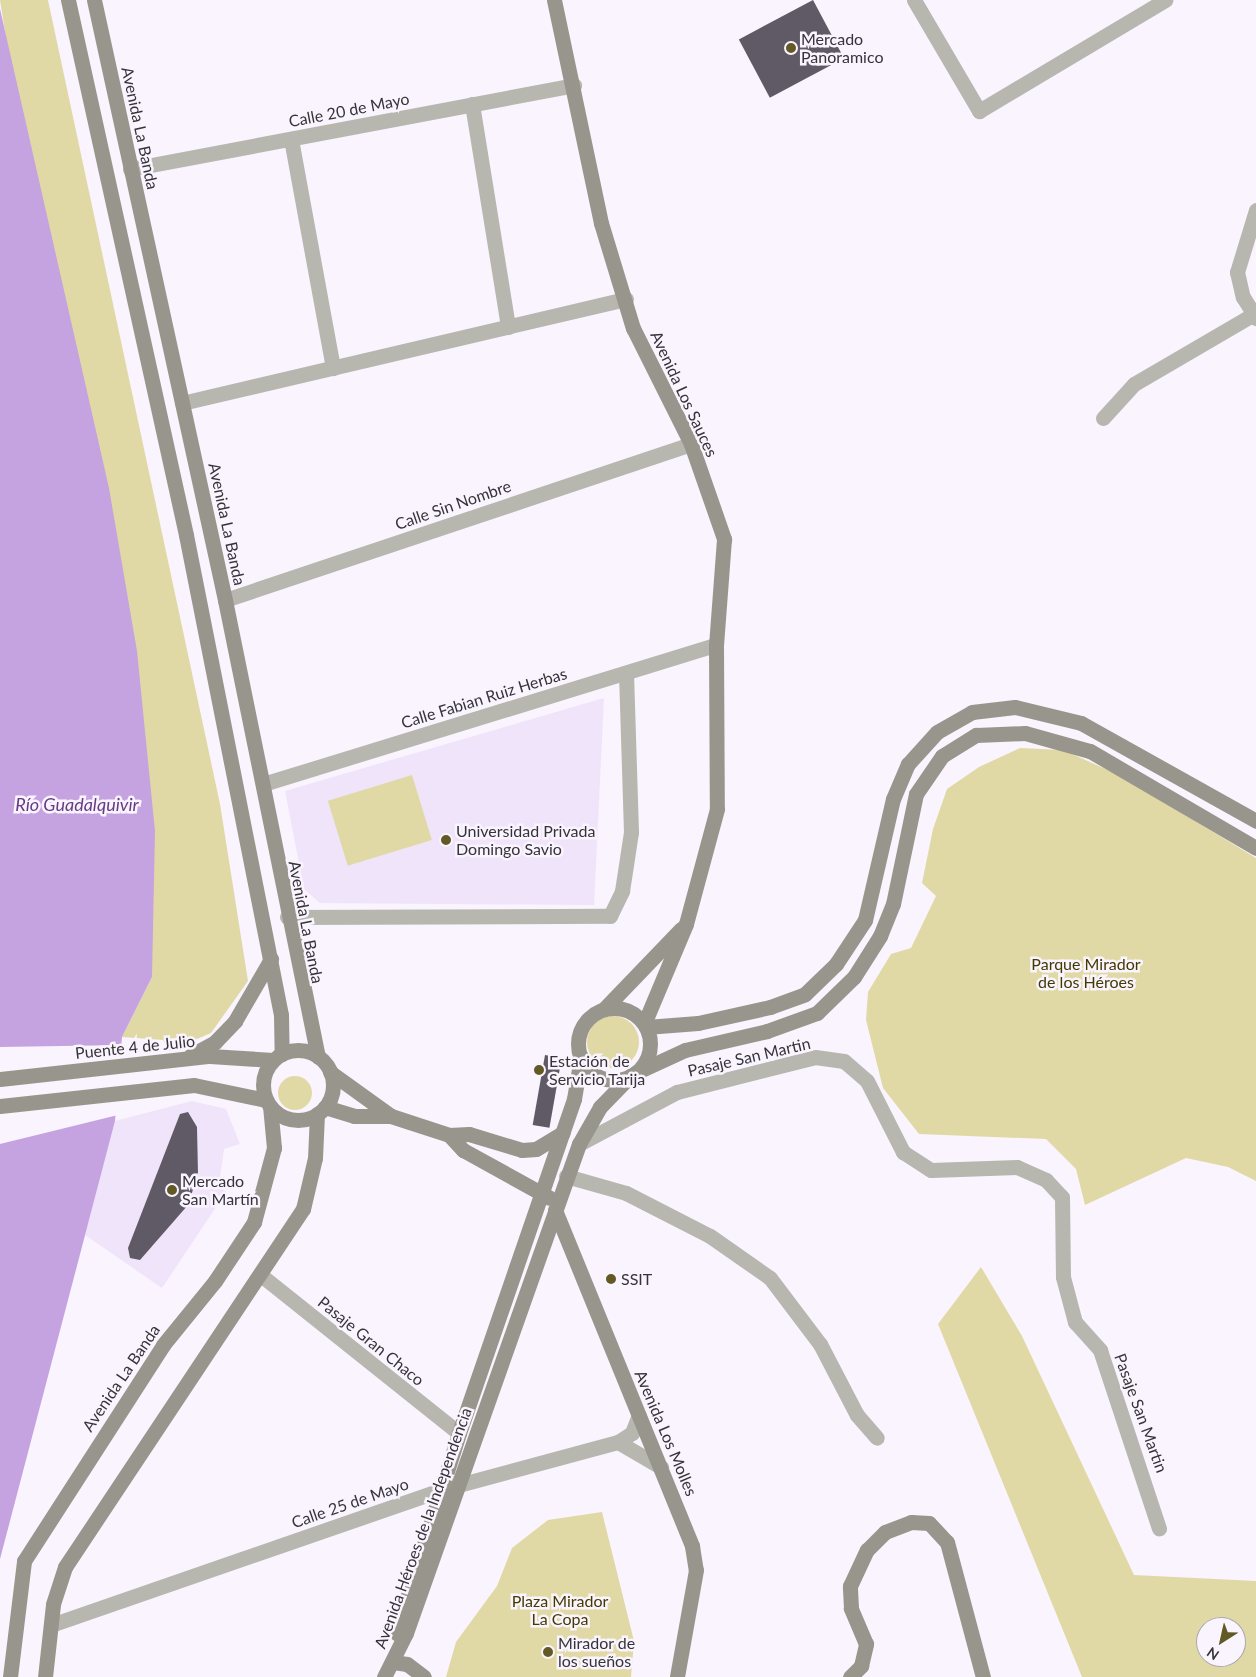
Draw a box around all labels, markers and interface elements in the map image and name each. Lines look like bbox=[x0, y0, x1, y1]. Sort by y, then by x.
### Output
place label: Mercado Panoramico bbox=[801, 29, 884, 67]
marker: Mercado Panoramico bbox=[785, 42, 797, 54]
street label: Avenida La Banda bbox=[118, 65, 162, 191]
street label: Calle 20 de Mayo bbox=[287, 89, 411, 131]
street label: Avenida Los Sauces bbox=[646, 328, 722, 460]
street label: Avenida La Banda bbox=[205, 461, 249, 587]
street label: Calle Sin Nombre bbox=[393, 476, 513, 534]
street label: Calle Fabian Ruiz Herbas bbox=[399, 664, 569, 732]
water label: Río Guadalquivir bbox=[15, 793, 139, 815]
place label: Universidad Privada Domingo Savio bbox=[456, 821, 595, 859]
marker: Universidad Privada Domingo Savio bbox=[440, 834, 452, 846]
street label: Avenida La Banda bbox=[285, 859, 327, 985]
park label: Parque Mirador de los Héroes bbox=[1031, 954, 1141, 992]
street label: Puente 4 de Julio bbox=[74, 1031, 196, 1063]
street label: Pasaje San Martin bbox=[686, 1034, 812, 1080]
place label: Estación de Servicio Tarija bbox=[549, 1051, 646, 1089]
marker: Estación de Servicio Tarija bbox=[533, 1064, 545, 1076]
place label: Mercado San Martín bbox=[182, 1171, 259, 1209]
marker: Mercado San Martín bbox=[166, 1184, 178, 1196]
place label: SSIT bbox=[621, 1269, 652, 1289]
marker: SSIT bbox=[605, 1273, 617, 1285]
street label: Pasaje Gran Chaco bbox=[314, 1292, 428, 1390]
street label: Avenida La Banda bbox=[78, 1321, 164, 1435]
street label: Pasaje San Martin bbox=[1111, 1351, 1171, 1475]
street label: Avenida Los Molles bbox=[631, 1367, 701, 1499]
street label: Avenida Héroes de la Independencia bbox=[370, 1405, 476, 1651]
street label: Calle 25 de Mayo bbox=[289, 1474, 411, 1532]
park label: Plaza Mirador La Copa bbox=[512, 1591, 608, 1629]
north arrow bbox=[1196, 1617, 1246, 1667]
place label: Mirador de los sueños bbox=[558, 1633, 636, 1671]
text: N bbox=[1203, 1644, 1222, 1664]
marker: Mirador de los sueños bbox=[542, 1646, 554, 1658]

